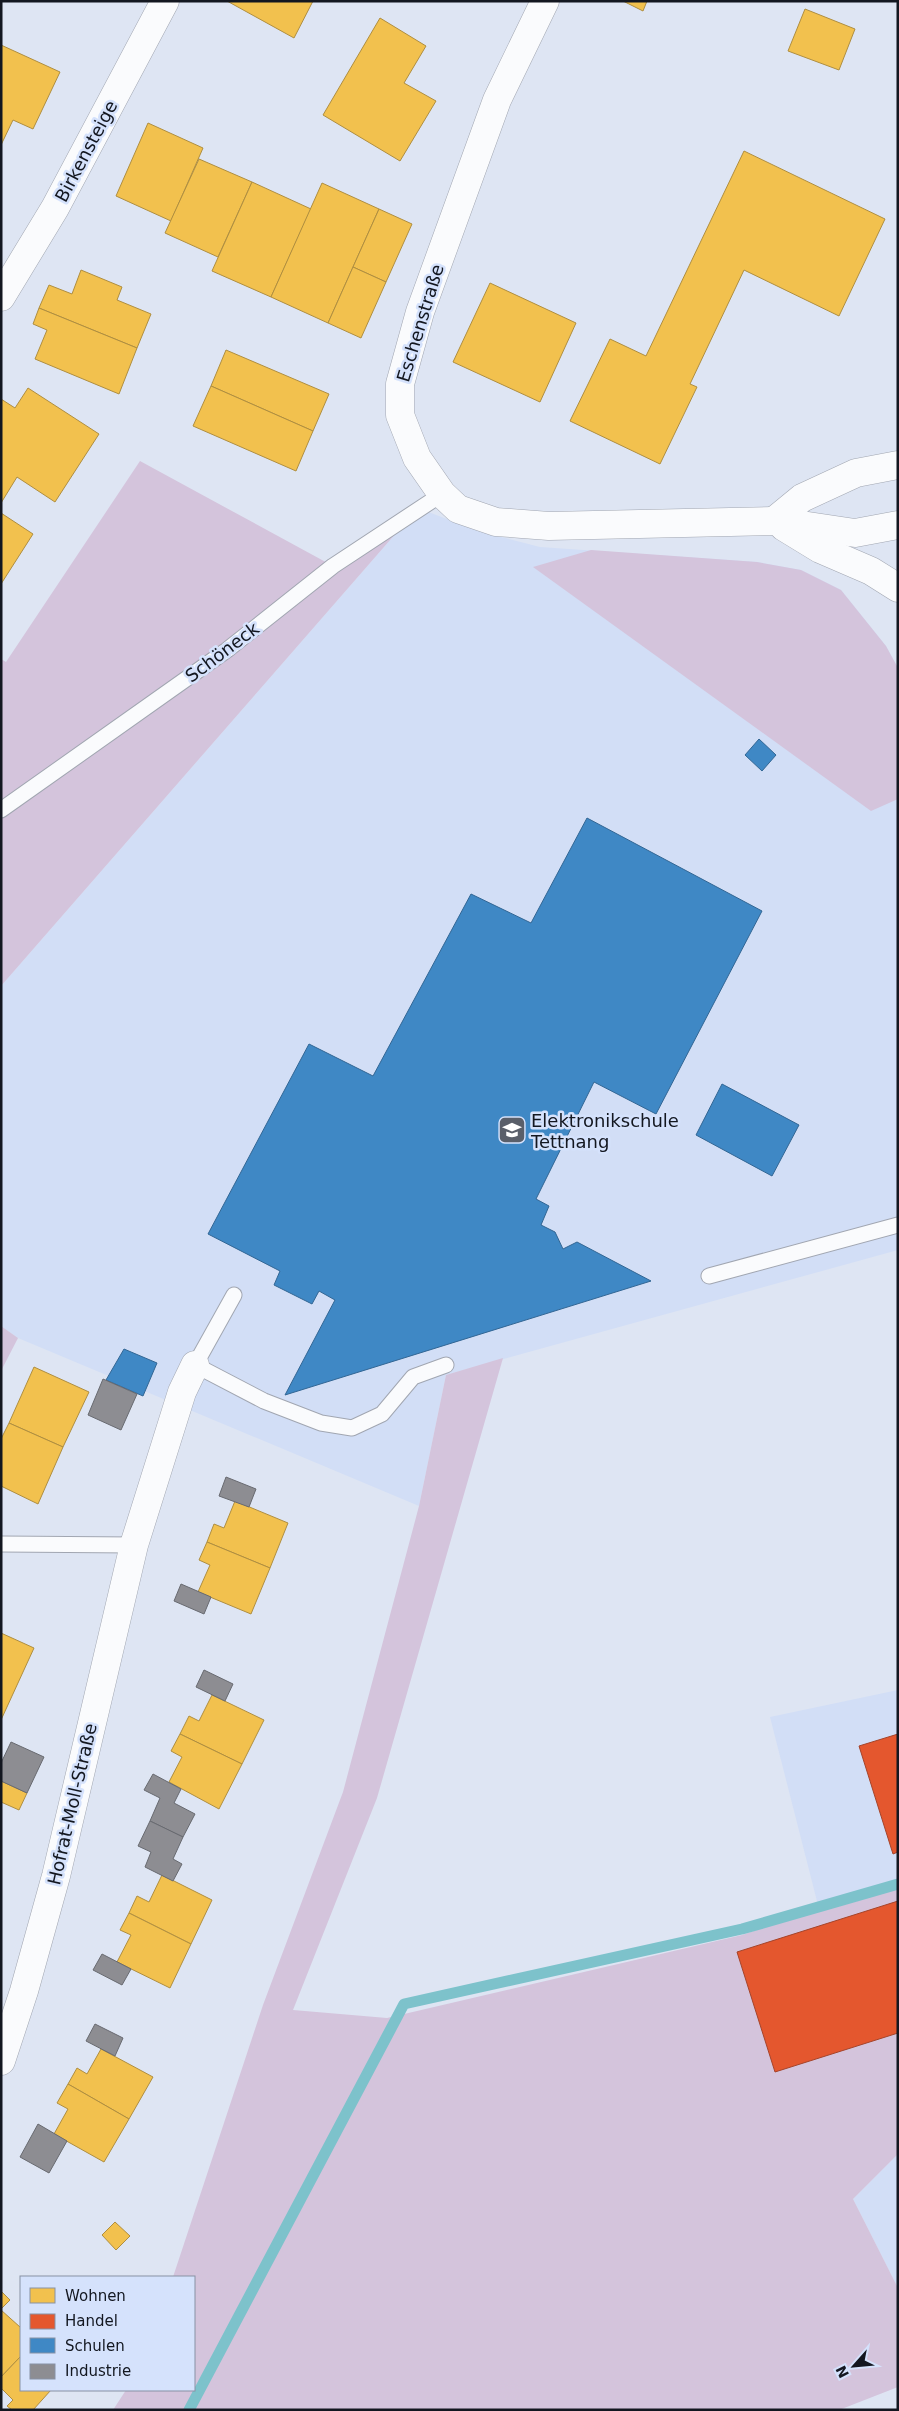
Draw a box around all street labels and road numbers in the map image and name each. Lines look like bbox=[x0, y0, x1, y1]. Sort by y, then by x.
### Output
street label: Birkensteige bbox=[50, 97, 122, 205]
street label: Eschenstraße bbox=[392, 262, 448, 384]
street label: Schöneck bbox=[181, 617, 263, 686]
street label: Hofrat-Moll-Straße bbox=[43, 1721, 101, 1887]

